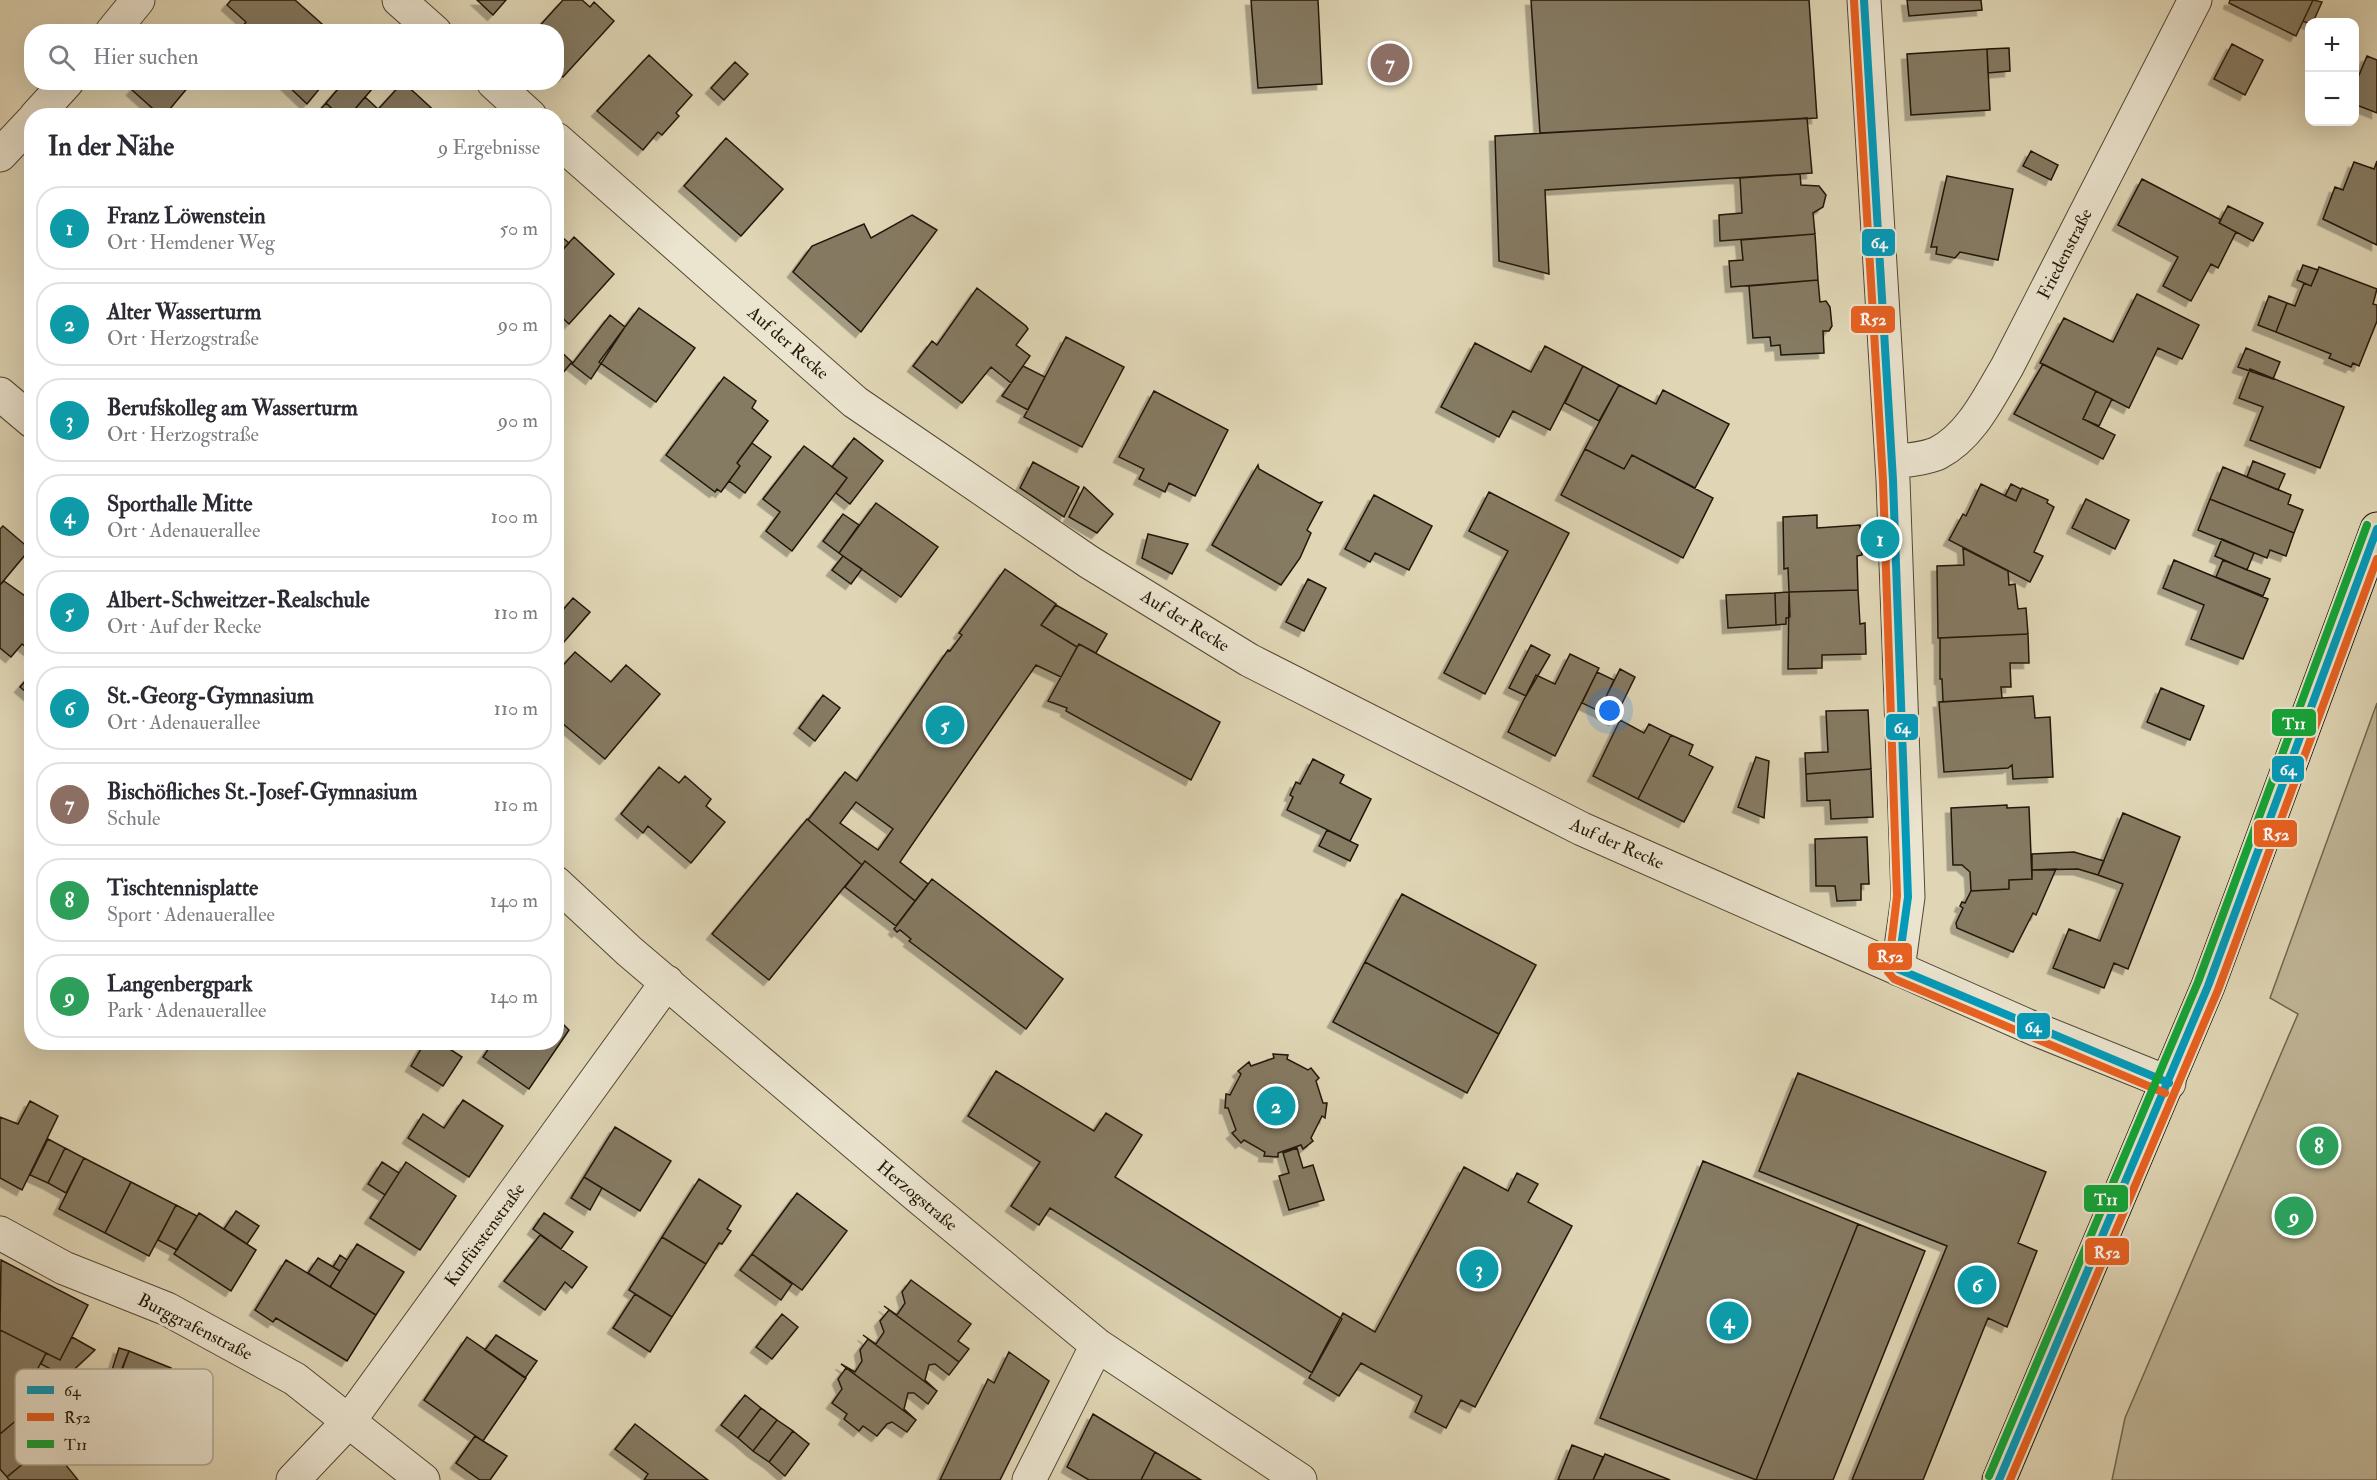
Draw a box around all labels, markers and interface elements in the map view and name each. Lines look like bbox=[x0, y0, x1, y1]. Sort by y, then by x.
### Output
map controls bbox=[2305, 18, 2359, 126]
button: + bbox=[2305, 18, 2359, 72]
search box bbox=[24, 24, 564, 90]
pin: 7 bbox=[1370, 40, 1410, 86]
icon: search bbox=[45, 41, 78, 74]
text: Hier suchen bbox=[93, 43, 199, 71]
button: − bbox=[2305, 72, 2359, 126]
text: In der Nähe bbox=[48, 131, 174, 163]
text: 9 Ergebnisse bbox=[438, 135, 540, 160]
text: Franz Löwenstein bbox=[107, 202, 266, 230]
street label: Friedenstraße bbox=[2032, 204, 2098, 303]
text: 1 bbox=[66, 216, 73, 241]
text: 50 m bbox=[499, 216, 538, 241]
line badge: 64 bbox=[1861, 228, 1896, 257]
text: Ort · Hemdener Weg bbox=[107, 230, 275, 255]
text: 64 bbox=[1871, 233, 1889, 253]
text: Alter Wasserturm bbox=[107, 298, 261, 326]
street label: Auf der Recke bbox=[742, 301, 834, 385]
line badge: R52 bbox=[1850, 305, 1896, 334]
text: R52 bbox=[1860, 310, 1886, 330]
text: 2 bbox=[64, 312, 75, 337]
text: 90 m bbox=[498, 312, 538, 337]
text: Ort · Herzogstraße bbox=[107, 326, 259, 351]
text: Berufskolleg am Wasserturm bbox=[107, 394, 358, 422]
text: 3 bbox=[66, 408, 73, 433]
text: 90 m bbox=[498, 408, 538, 433]
text: Ort · Herzogstraße bbox=[107, 422, 259, 447]
text: Sporthalle Mitte bbox=[107, 490, 252, 518]
text: 4 bbox=[64, 504, 75, 529]
text: 100 m bbox=[491, 504, 538, 529]
pin: 1 bbox=[1860, 516, 1900, 562]
text: Ort · Adenauerallee bbox=[107, 518, 260, 543]
street label: Auf der Recke bbox=[1135, 584, 1234, 658]
text: Albert-Schweitzer-Realschule bbox=[107, 586, 370, 614]
text: 5 bbox=[65, 600, 74, 625]
text: 110 m bbox=[494, 600, 538, 625]
text: Ort · Auf der Recke bbox=[107, 614, 261, 639]
text: St.-Georg-Gymnasium bbox=[107, 682, 314, 710]
text: 6 bbox=[64, 696, 75, 721]
text: 110 m bbox=[494, 696, 538, 721]
your location bbox=[1595, 696, 1624, 725]
pin: 5 bbox=[926, 702, 964, 748]
line badge: T11 bbox=[2271, 708, 2317, 737]
text: Ort · Adenauerallee bbox=[107, 710, 260, 735]
line badge: 64 bbox=[1885, 713, 1919, 741]
text: T11 bbox=[2281, 714, 2306, 734]
text: 64 bbox=[1894, 718, 1912, 738]
line badge: 64 bbox=[2271, 755, 2305, 783]
text: 64 bbox=[2280, 760, 2298, 780]
text: Bischöfliches St.-Josef-Gymnasium bbox=[107, 778, 417, 806]
text: 7 bbox=[65, 792, 74, 817]
text: 110 m bbox=[494, 792, 538, 817]
text: Schule bbox=[107, 806, 160, 831]
street label: Auf der Recke bbox=[1565, 813, 1668, 875]
line badge: R52 bbox=[2253, 819, 2298, 848]
text: R52 bbox=[2263, 825, 2289, 845]
text: Tischtennisplatte bbox=[107, 874, 258, 902]
text: 8 bbox=[65, 888, 74, 913]
text: 140 m bbox=[490, 888, 538, 913]
text: Sport · Adenauerallee bbox=[107, 902, 275, 927]
line badge: R52 bbox=[1867, 942, 1913, 971]
text: R52 bbox=[1877, 947, 1903, 967]
text: Langenbergpark bbox=[107, 970, 252, 998]
text: 9 bbox=[64, 984, 75, 1009]
text: 140 m bbox=[490, 984, 538, 1009]
text: Park · Adenauerallee bbox=[107, 998, 266, 1023]
line badge: 64 bbox=[2016, 1012, 2051, 1040]
text: 64 bbox=[2025, 1017, 2043, 1037]
pin: 2 bbox=[1256, 1084, 1296, 1128]
pin: 8 bbox=[2300, 1124, 2338, 1168]
street label: Herzogstraße bbox=[872, 1156, 962, 1237]
street label: Kurfürstenstraße bbox=[440, 1178, 531, 1291]
line badge: T11 bbox=[2083, 1184, 2129, 1213]
text: T11 bbox=[2093, 1190, 2118, 1210]
pin: 9 bbox=[2274, 1194, 2314, 1238]
line badge: R52 bbox=[2084, 1237, 2130, 1266]
text: R52 bbox=[2094, 1243, 2120, 1263]
pin: 3 bbox=[1460, 1246, 1498, 1292]
pin: 6 bbox=[1958, 1262, 1996, 1308]
street label: Burggrafenstraße bbox=[134, 1288, 257, 1366]
pin: 4 bbox=[1710, 1298, 1748, 1344]
legend bbox=[15, 1369, 213, 1465]
text: 64 bbox=[64, 1381, 82, 1401]
text: R52 bbox=[64, 1408, 91, 1428]
text: T11 bbox=[64, 1435, 87, 1455]

